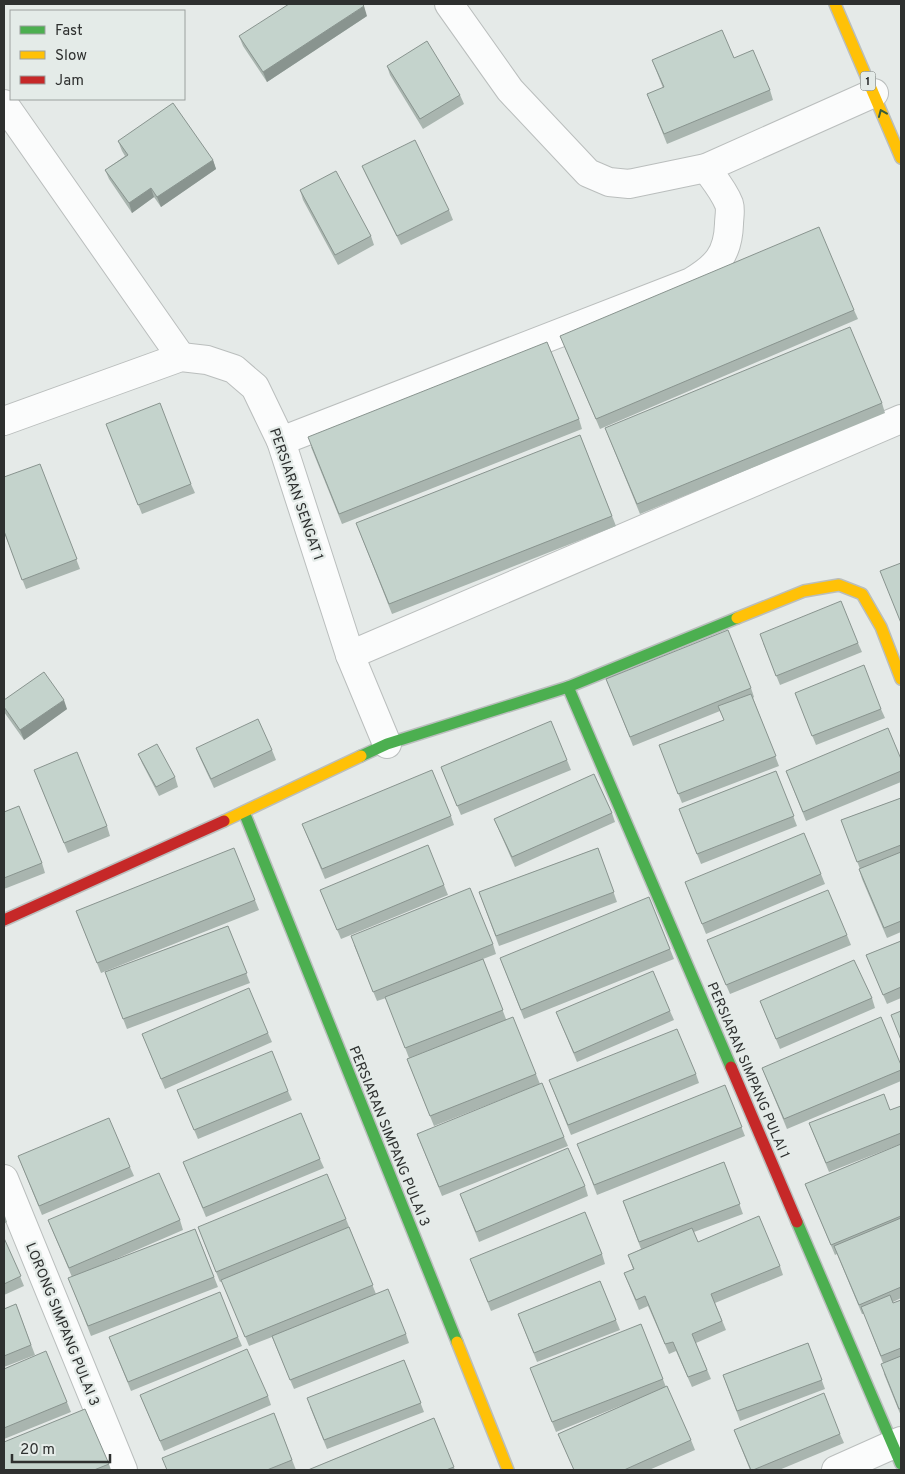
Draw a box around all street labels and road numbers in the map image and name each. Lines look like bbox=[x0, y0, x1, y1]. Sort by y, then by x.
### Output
road number: 1 bbox=[860, 72, 876, 90]
street label: PERSIARAN SENGAT 1 bbox=[265, 426, 326, 563]
street label: PERSIARAN SIMPANG PULAI 1 bbox=[703, 980, 793, 1161]
street label: PERSIARAN SIMPANG PULAI 3 bbox=[345, 1044, 433, 1229]
street label: LORONG SIMPANG PULAI 3 bbox=[21, 1240, 102, 1409]

